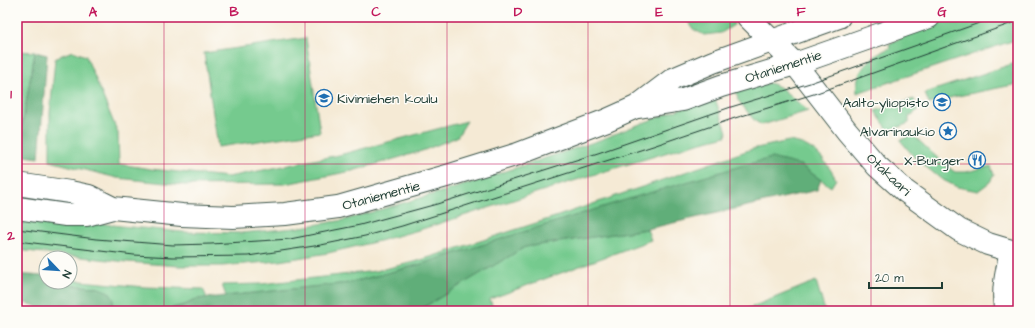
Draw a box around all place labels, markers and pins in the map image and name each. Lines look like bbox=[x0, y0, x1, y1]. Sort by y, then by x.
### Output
school or university icon: Kivimiehen koulu bbox=[314, 88, 334, 108]
place label: Kivimiehen koulu bbox=[337, 89, 438, 109]
school or university icon: Aalto-yliopisto bbox=[932, 92, 952, 112]
place label: Aalto-yliopisto bbox=[842, 93, 929, 113]
place icon: Alvarinaukio bbox=[938, 121, 958, 141]
place label: Alvarinaukio bbox=[860, 122, 935, 142]
restaurant icon: X-Burger bbox=[967, 150, 987, 170]
place label: X-Burger bbox=[904, 151, 964, 171]

